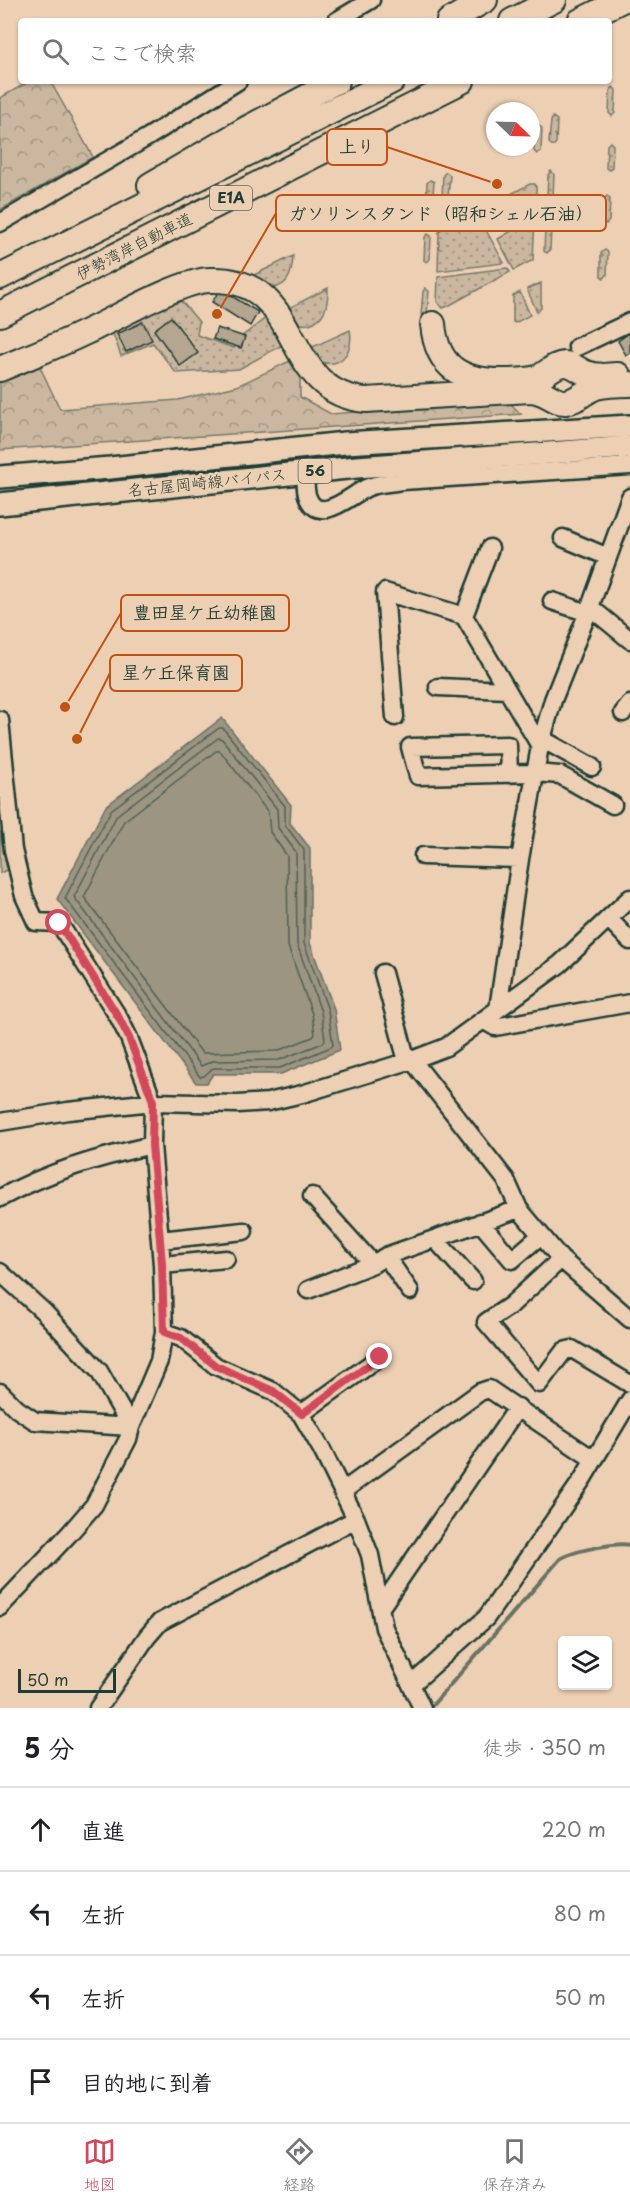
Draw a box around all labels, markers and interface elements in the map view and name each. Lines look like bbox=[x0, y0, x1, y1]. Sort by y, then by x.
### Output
search box bbox=[18, 18, 612, 84]
icon: search bbox=[39, 35, 72, 68]
text: ここで検索 bbox=[87, 35, 197, 68]
north arrow bbox=[486, 102, 540, 156]
callout: 上り bbox=[327, 129, 387, 165]
text: 上り bbox=[339, 132, 375, 159]
road number: E1A bbox=[210, 186, 252, 210]
callout: ガソリンスタンド（昭和シェル石油） bbox=[276, 195, 606, 231]
text: ガソリンスタンド（昭和シェル石油） bbox=[289, 199, 593, 226]
street label: 伊勢湾岸自動車道 bbox=[71, 205, 196, 285]
road number: 56 bbox=[298, 459, 332, 483]
street label: 名古屋岡崎線バイパス bbox=[126, 461, 288, 501]
callout: 豊田星ケ丘幼稚園 bbox=[121, 595, 289, 631]
text: 豊田星ケ丘幼稚園 bbox=[133, 598, 277, 625]
callout: 星ケ丘保育園 bbox=[110, 655, 242, 691]
text: 星ケ丘保育園 bbox=[122, 658, 230, 685]
route start bbox=[45, 909, 71, 935]
route end bbox=[366, 1343, 392, 1369]
map controls bbox=[558, 1636, 612, 1690]
button: layers bbox=[558, 1636, 612, 1690]
scale bar bbox=[18, 1666, 116, 1694]
text: 50 m bbox=[27, 1667, 68, 1691]
text: 5 分 bbox=[24, 1728, 74, 1767]
text: 徒歩 · 350 m bbox=[483, 1732, 606, 1762]
icon: ahead bbox=[24, 1813, 57, 1846]
text: 直進 bbox=[81, 1813, 125, 1846]
text: 220 m bbox=[542, 1814, 606, 1844]
icon: left bbox=[24, 1897, 57, 1930]
text: 左折 bbox=[81, 1897, 125, 1930]
text: 80 m bbox=[554, 1898, 606, 1928]
icon: left bbox=[24, 1981, 57, 2014]
text: 左折 bbox=[81, 1981, 125, 2014]
text: 50 m bbox=[554, 1982, 606, 2012]
icon: arrive bbox=[24, 2065, 57, 2098]
text: 目的地に到着 bbox=[81, 2065, 213, 2098]
tab: 地図 bbox=[83, 2135, 116, 2195]
tab: 経路 bbox=[283, 2135, 316, 2195]
tab: 保存済み bbox=[483, 2135, 547, 2195]

